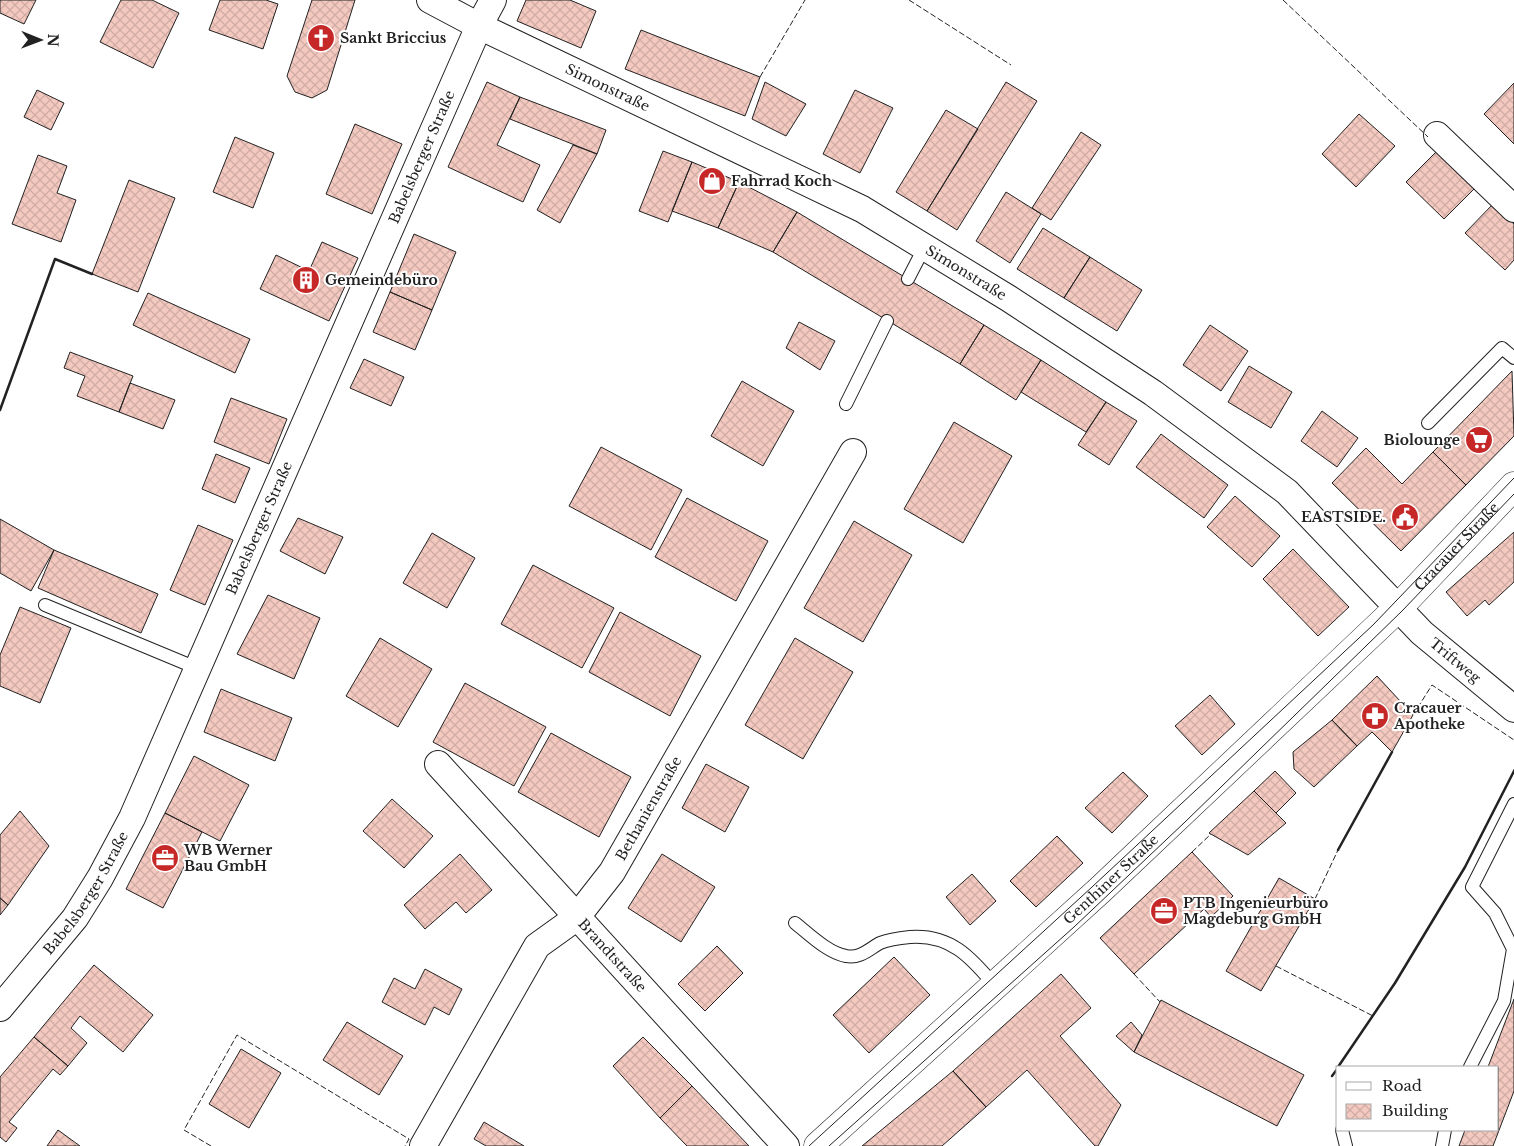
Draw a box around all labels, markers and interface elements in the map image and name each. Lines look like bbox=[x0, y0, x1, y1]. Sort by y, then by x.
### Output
north arrow bbox=[15, 15, 65, 65]
church icon: Sankt Briccius bbox=[306, 23, 336, 53]
place label: Sankt Briccius bbox=[340, 29, 447, 47]
text: N bbox=[44, 33, 62, 47]
street label: Simonstraße bbox=[563, 60, 653, 115]
street label: Babelsberger Straße bbox=[385, 88, 459, 226]
shop icon: Fahrrad Koch bbox=[697, 166, 727, 196]
place label: Fahrrad Koch bbox=[731, 172, 832, 190]
street label: Simonstraße bbox=[923, 241, 1010, 304]
building icon: Gemeindebüro bbox=[291, 265, 321, 295]
place label: Gemeindebüro bbox=[325, 271, 438, 289]
supermarket icon: Biolounge bbox=[1464, 425, 1494, 455]
place label: Biolounge bbox=[1384, 431, 1460, 449]
street label: Babelsberger Straße bbox=[222, 459, 296, 597]
street label: Cracauer Straße bbox=[1410, 499, 1503, 594]
public building icon: EASTSIDE. bbox=[1390, 502, 1420, 532]
place label: EASTSIDE. bbox=[1301, 508, 1386, 526]
street label: Triftweg bbox=[1426, 634, 1485, 687]
place label: Cracauer Apotheke bbox=[1393, 699, 1465, 733]
pharmacy icon: Cracauer Apotheke bbox=[1360, 701, 1390, 731]
street label: Bethanienstraße bbox=[612, 753, 686, 864]
street label: Babelsberger Straße bbox=[39, 828, 132, 958]
street label: Genthiner Straße bbox=[1059, 830, 1162, 928]
place label: WB Werner Bau GmbH bbox=[183, 841, 272, 875]
office icon: WB Werner Bau GmbH bbox=[150, 843, 180, 873]
place label: PTB Ingenieurbüro Magdeburg GmbH bbox=[1183, 894, 1328, 928]
office icon: PTB Ingenieurbüro Magdeburg GmbH bbox=[1149, 896, 1179, 926]
street label: Brandtstraße bbox=[574, 915, 650, 996]
legend bbox=[1336, 1066, 1499, 1131]
text: Road bbox=[1382, 1076, 1422, 1095]
text: Building bbox=[1382, 1101, 1449, 1120]

